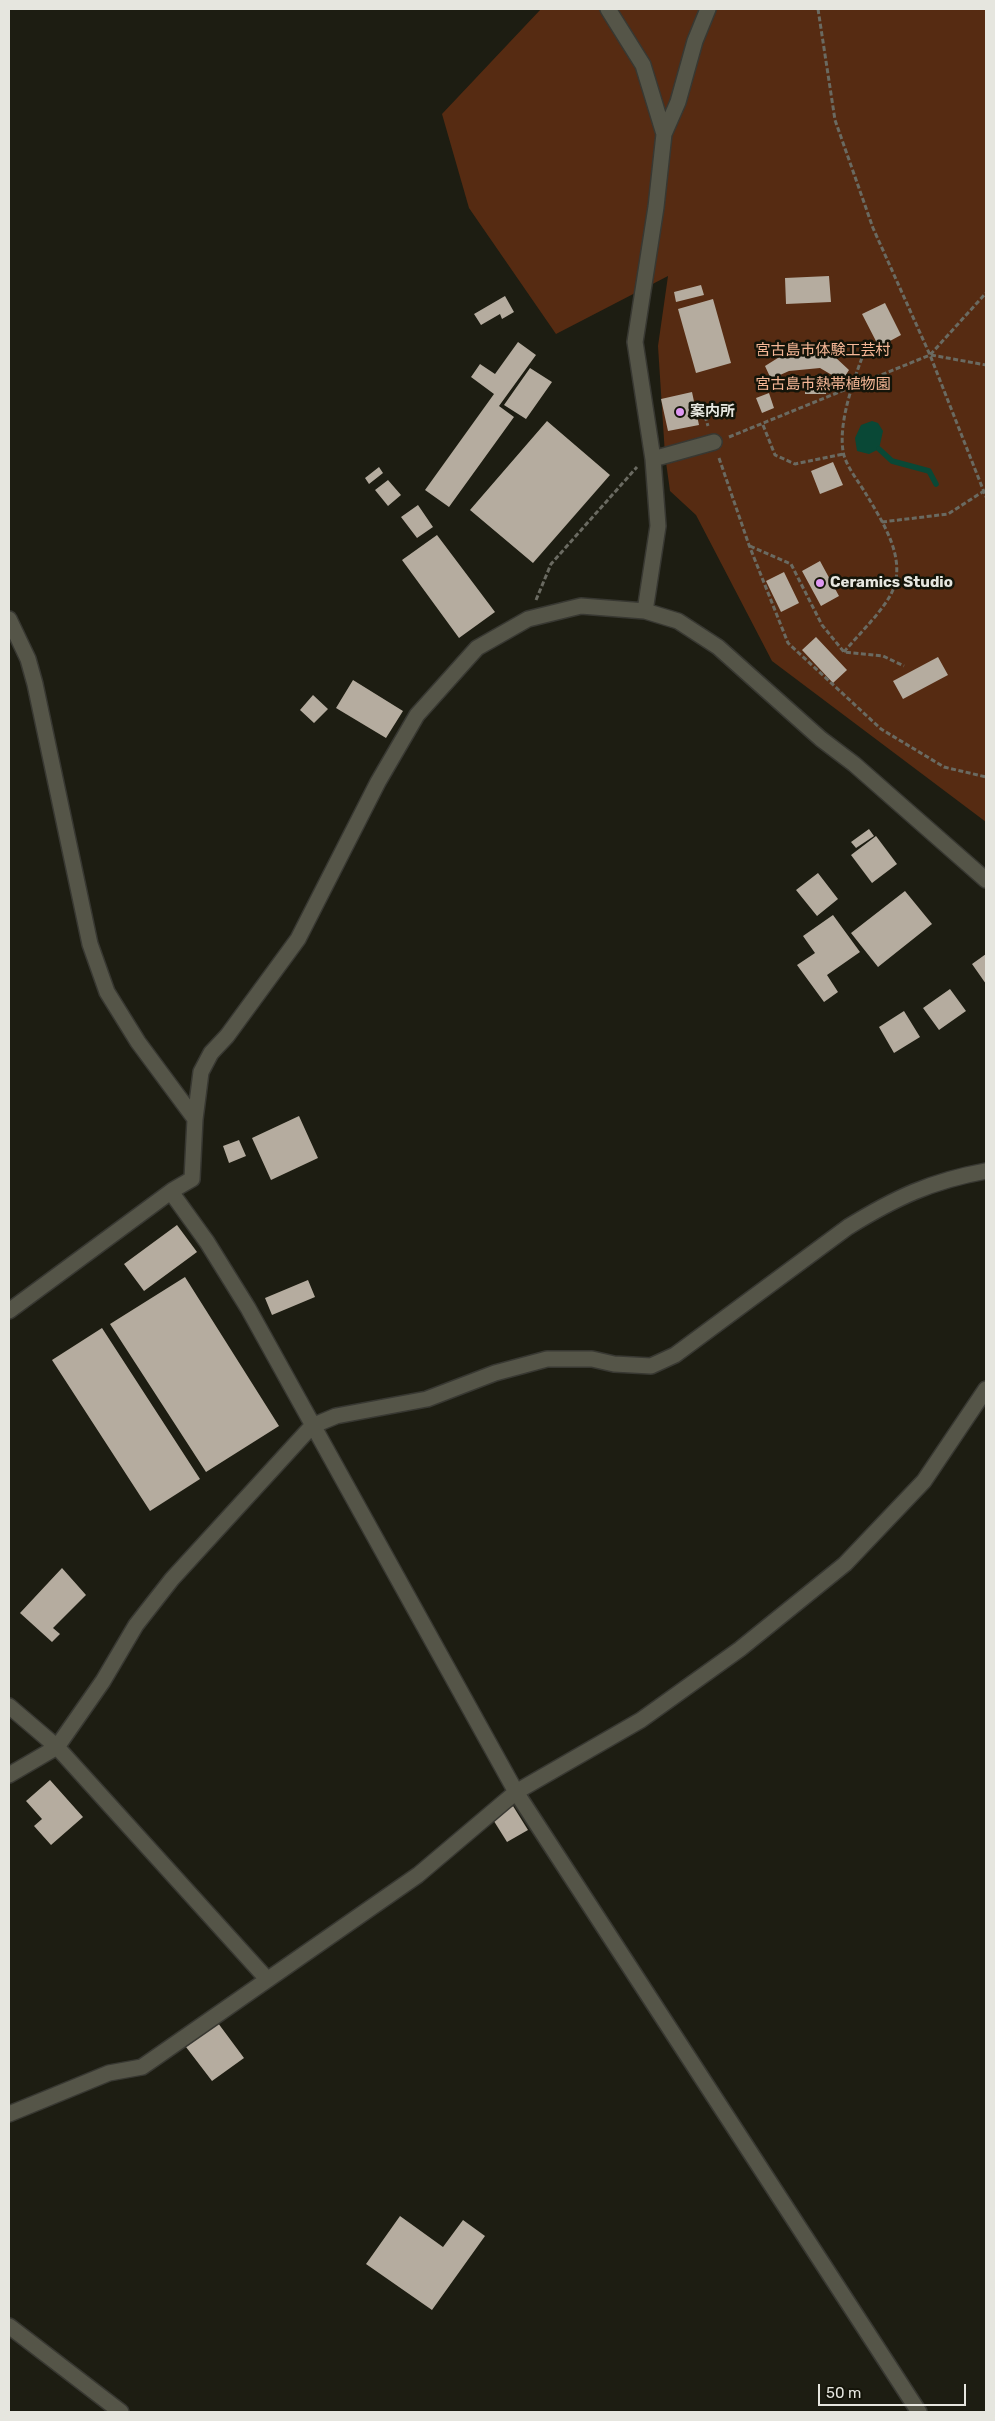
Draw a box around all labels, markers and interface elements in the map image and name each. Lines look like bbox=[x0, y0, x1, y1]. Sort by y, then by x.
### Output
park label: 宮古島市体験工芸村 bbox=[756, 342, 890, 360]
park label: 宮古島市熱帯植物園 bbox=[756, 376, 890, 394]
place label: 案内所 bbox=[690, 403, 735, 421]
marker: 案内所 bbox=[674, 406, 686, 418]
place label: Ceramics Studio bbox=[830, 574, 953, 592]
marker: Ceramics Studio bbox=[814, 577, 826, 589]
scale bar bbox=[820, 2374, 968, 2406]
text: 50 m bbox=[826, 2384, 861, 2402]

